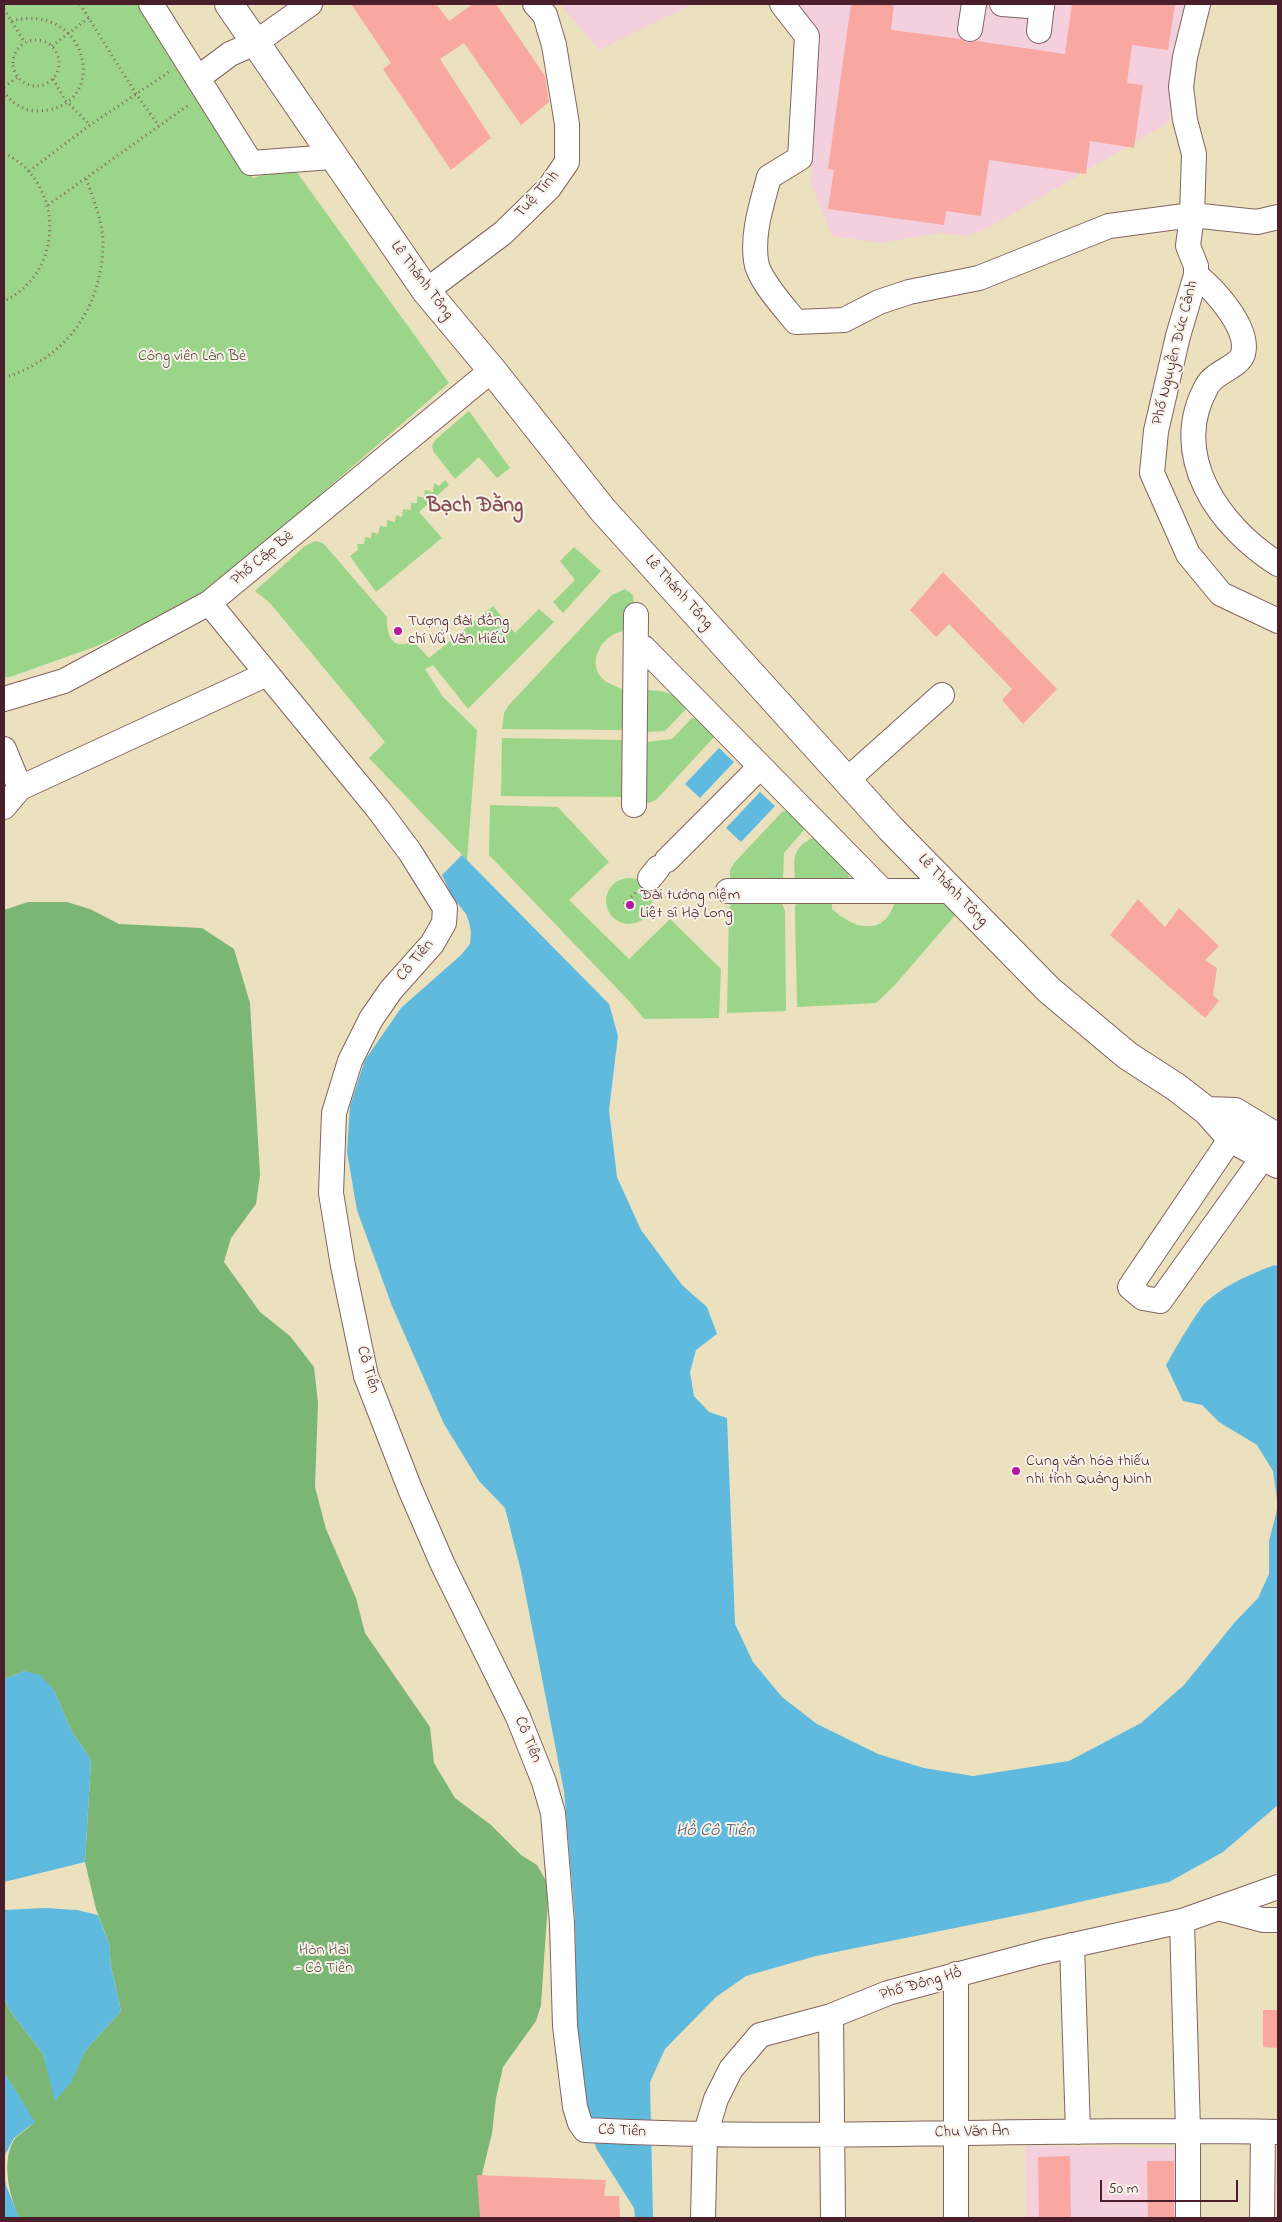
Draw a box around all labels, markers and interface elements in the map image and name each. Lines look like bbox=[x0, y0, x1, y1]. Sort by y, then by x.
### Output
street label: Tuệ Tĩnh bbox=[512, 167, 564, 223]
street label: Lê Thánh Tông bbox=[385, 238, 457, 324]
street label: Phố Nguyễn Đức Cảnh bbox=[1149, 279, 1203, 427]
park label: Công viên Lán Bè bbox=[138, 347, 246, 367]
district label: Bạch Đằng bbox=[427, 495, 523, 521]
street label: Phố Cặp Bè bbox=[228, 527, 298, 591]
street label: Lê Thánh Tông bbox=[640, 552, 716, 634]
place label: Tượng đài đồng chí Vũ Văn Hiếu bbox=[408, 612, 509, 650]
marker: Tượng đài đồng chí Vũ Văn Hiếu bbox=[392, 625, 404, 637]
street label: Lê Thánh Tông bbox=[913, 851, 991, 931]
place label: Đài tưởng niệm Liệt sĩ Hạ Long bbox=[640, 886, 740, 924]
marker: Đài tưởng niệm Liệt sĩ Hạ Long bbox=[624, 899, 636, 911]
street label: Cô Tiên bbox=[393, 936, 439, 986]
street label: Cô Tiên bbox=[351, 1344, 383, 1396]
place label: Cung văn hóa thiếu nhi tỉnh Quảng Ninh bbox=[1026, 1452, 1152, 1490]
marker: Cung văn hóa thiếu nhi tỉnh Quảng Ninh bbox=[1010, 1465, 1022, 1477]
street label: Cô Tiên bbox=[509, 1714, 545, 1766]
water label: Hồ Cô Tiên bbox=[676, 1821, 754, 1843]
park label: Hòn Hai - Cô Tiên bbox=[295, 1941, 353, 1979]
street label: Phố Đông Hồ bbox=[878, 1964, 964, 2006]
street label: Cô Tiên bbox=[597, 2121, 647, 2143]
street label: Chu Văn An bbox=[934, 2123, 1010, 2143]
scale bar bbox=[1102, 2170, 1240, 2202]
text: 50 m bbox=[1108, 2178, 1138, 2200]

